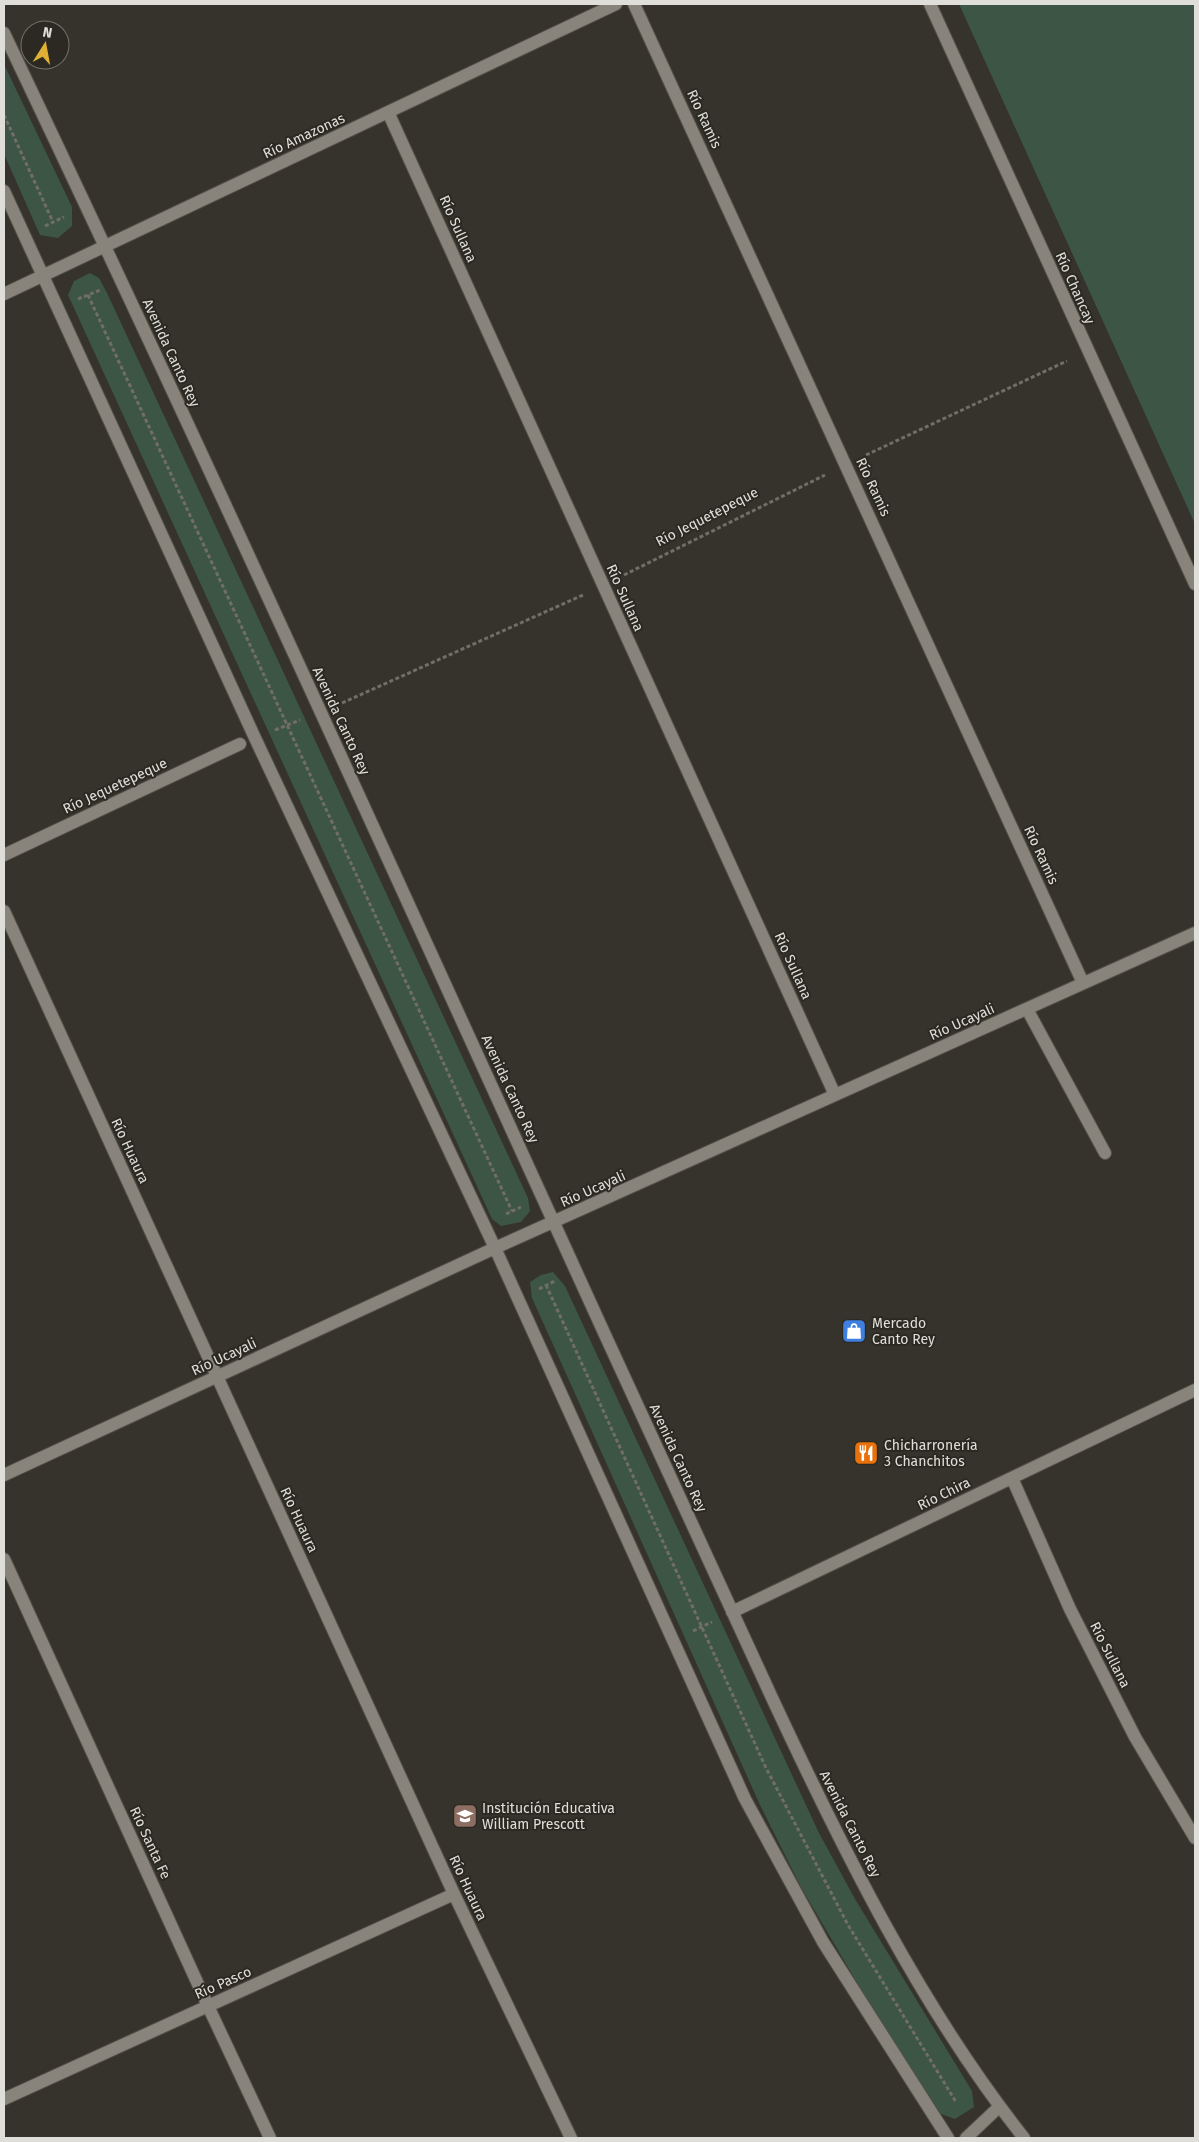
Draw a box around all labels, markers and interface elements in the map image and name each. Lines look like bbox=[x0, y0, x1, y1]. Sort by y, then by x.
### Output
north arrow bbox=[20, 20, 70, 70]
text: N bbox=[41, 23, 54, 42]
street label: Río Ramis bbox=[683, 87, 725, 151]
street label: Río Amazonas bbox=[260, 109, 348, 162]
street label: Río Sullana bbox=[436, 193, 480, 265]
street label: Río Chancay bbox=[1052, 249, 1098, 327]
street label: Avenida Canto Rey bbox=[139, 296, 204, 410]
street label: Río Ramis bbox=[852, 455, 894, 519]
street label: Río Jequetepeque bbox=[653, 484, 761, 550]
street label: Río Sullana bbox=[603, 562, 647, 634]
street label: Avenida Canto Rey bbox=[309, 664, 374, 778]
street label: Río Jequetepeque bbox=[60, 754, 170, 818]
street label: Río Ramis bbox=[1020, 823, 1062, 887]
street label: Río Sullana bbox=[771, 930, 815, 1002]
street label: Río Ucayali bbox=[927, 1000, 997, 1044]
street label: Avenida Canto Rey bbox=[478, 1032, 543, 1146]
street label: Río Huaura bbox=[107, 1116, 153, 1186]
street label: Río Ucayali bbox=[558, 1167, 628, 1211]
place label: Mercado Canto Rey bbox=[872, 1315, 935, 1348]
shop icon: Mercado Canto Rey bbox=[841, 1318, 867, 1344]
street label: Río Ucayali bbox=[189, 1335, 259, 1379]
street label: Avenida Canto Rey bbox=[646, 1401, 711, 1515]
place label: Chicharronería 3 Chanchitos bbox=[884, 1437, 978, 1470]
restaurant icon: Chicharronería 3 Chanchitos bbox=[853, 1440, 879, 1466]
street label: Río Chira bbox=[915, 1474, 973, 1514]
street label: Río Huaura bbox=[276, 1485, 322, 1555]
street label: Río Sullana bbox=[1086, 1619, 1134, 1691]
street label: Avenida Canto Rey bbox=[816, 1768, 884, 1880]
place label: Institución Educativa William Prescott bbox=[482, 1800, 615, 1833]
school or university icon: Institución Educativa William Prescott bbox=[452, 1803, 478, 1829]
street label: Río Santa Fe bbox=[126, 1804, 174, 1882]
street label: Río Huaura bbox=[445, 1853, 491, 1923]
street label: Río Pasco bbox=[192, 1963, 254, 2003]

